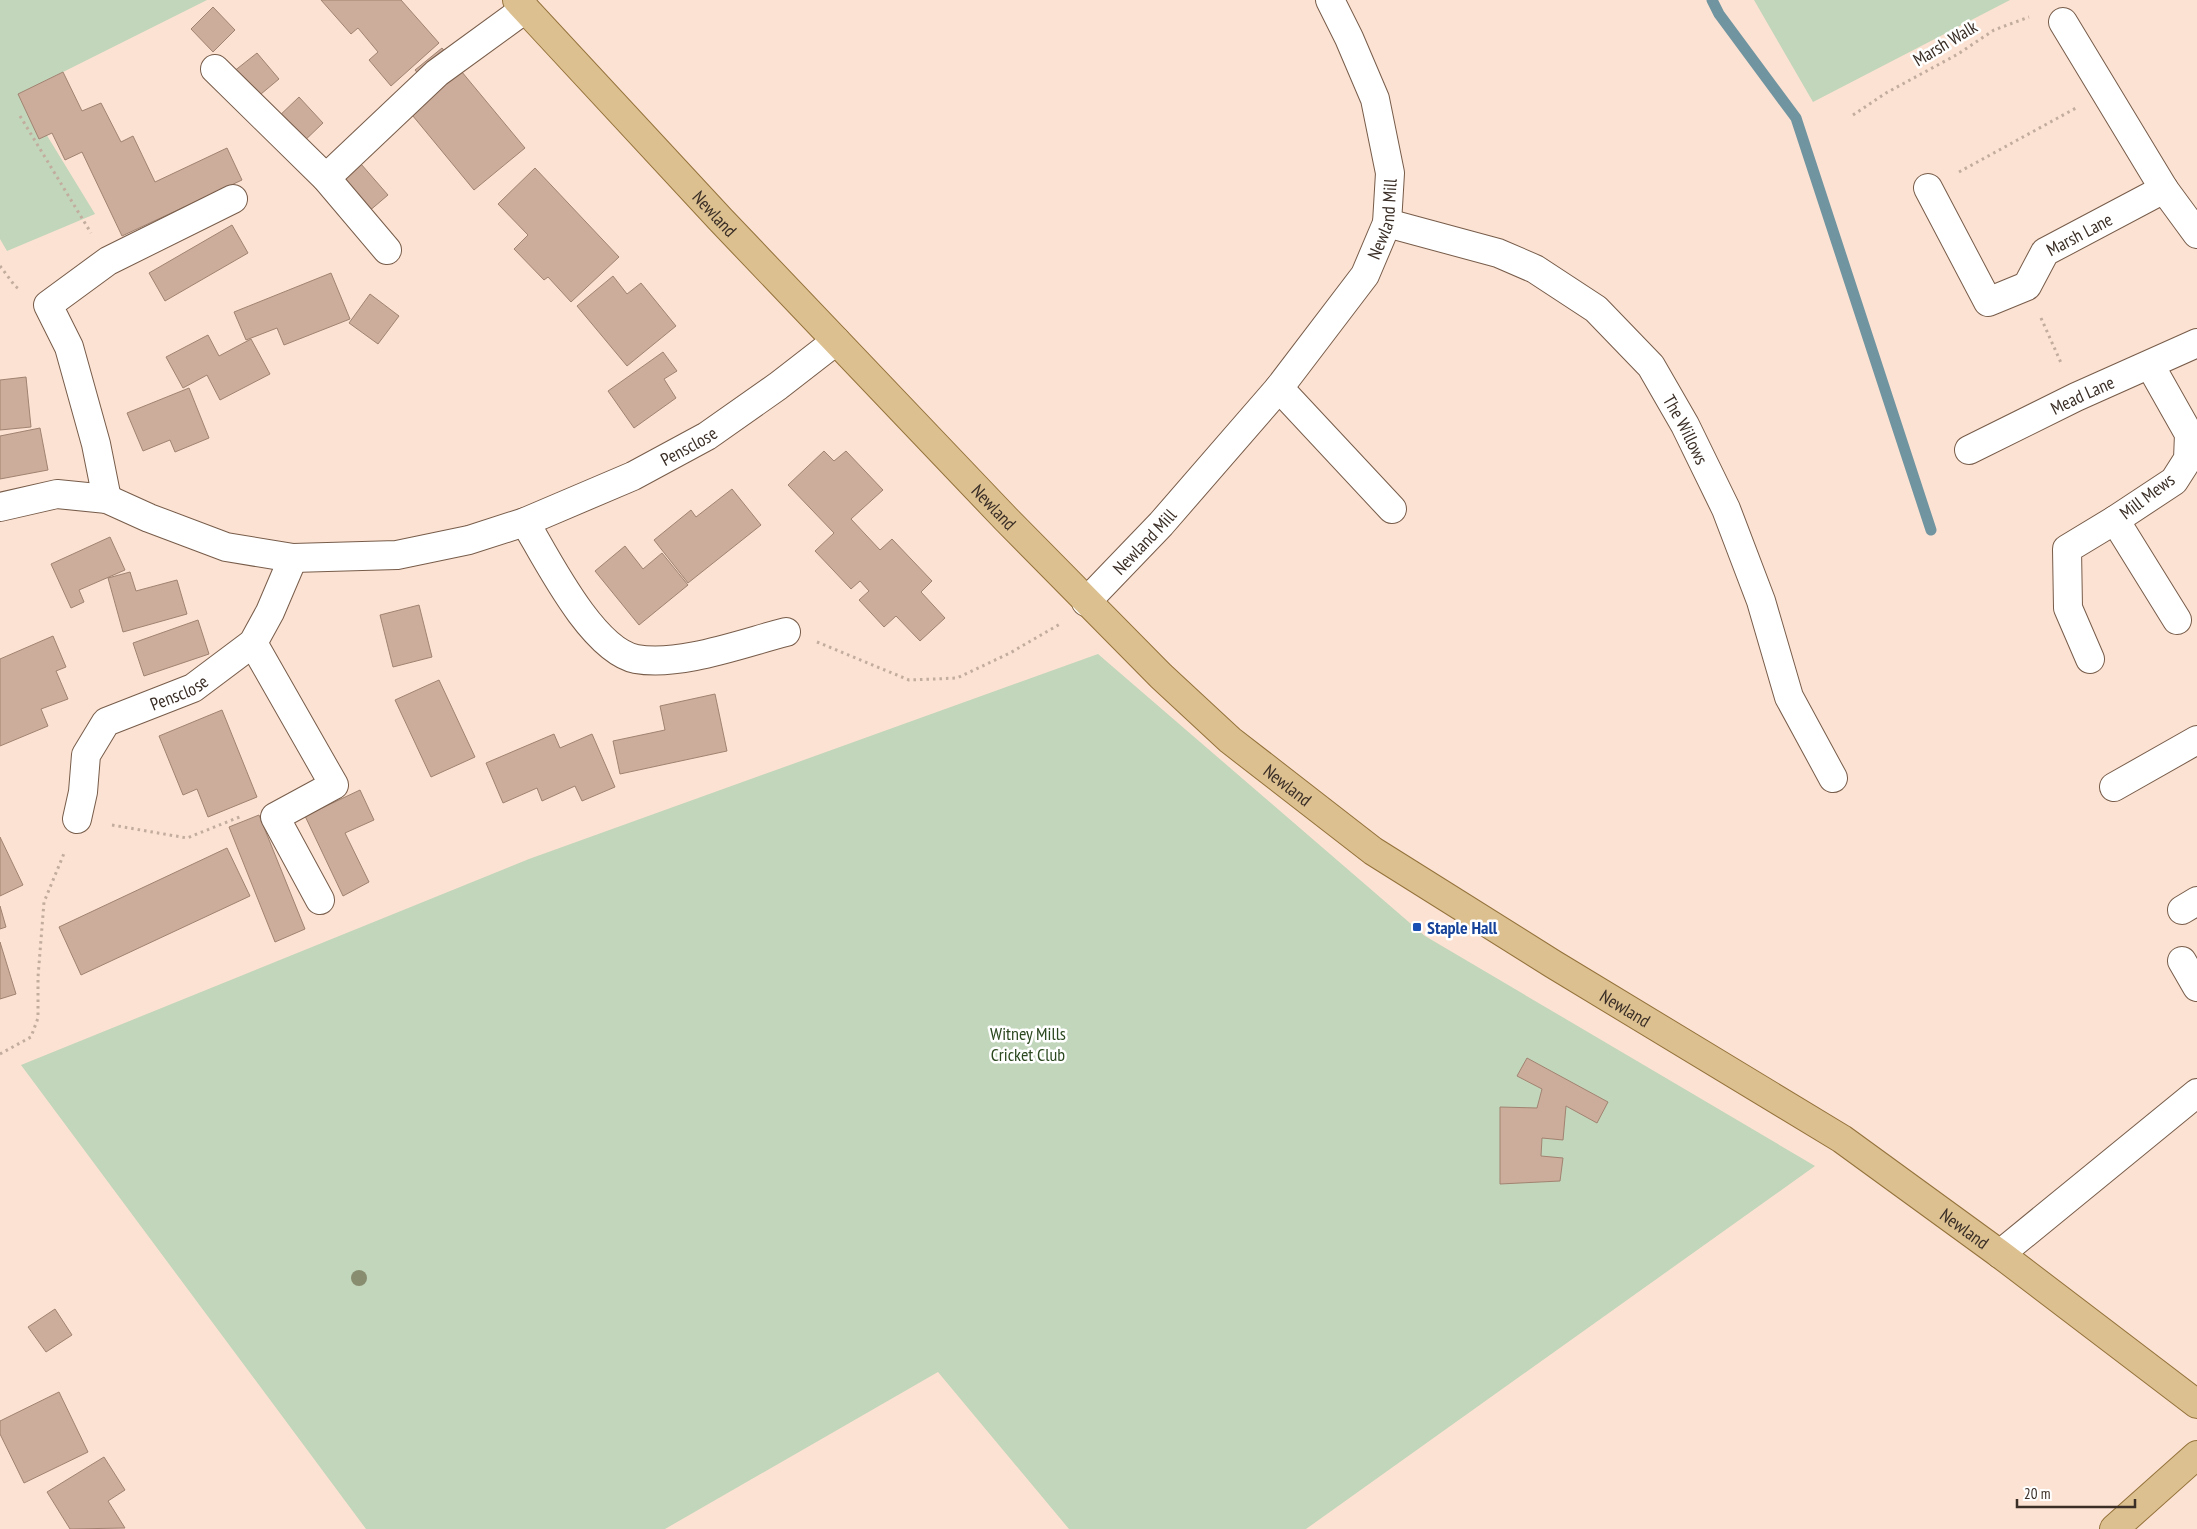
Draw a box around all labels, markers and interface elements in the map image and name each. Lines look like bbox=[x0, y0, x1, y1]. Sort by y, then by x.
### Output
street label: Marsh Walk bbox=[1909, 15, 1981, 71]
street label: Newland Mill bbox=[1362, 177, 1401, 262]
street label: Newland bbox=[688, 185, 742, 241]
street label: Marsh Lane bbox=[2042, 207, 2116, 261]
street label: Mead Lane bbox=[2047, 370, 2118, 419]
street label: The Willows bbox=[1658, 390, 1714, 468]
street label: Pensclose bbox=[656, 421, 721, 471]
street label: Mill Mews bbox=[2115, 468, 2179, 524]
street label: Newland bbox=[967, 479, 1021, 534]
street label: Newland Mill bbox=[1107, 503, 1181, 579]
street label: Pensclose bbox=[147, 669, 212, 715]
street label: Newland bbox=[1259, 759, 1316, 811]
place label: Staple Hall bbox=[1427, 916, 1498, 939]
marker: Staple Hall bbox=[1411, 921, 1423, 933]
street label: Newland bbox=[1596, 984, 1655, 1032]
park label: Witney Mills Cricket Club bbox=[990, 1022, 1066, 1066]
street label: Newland bbox=[1936, 1203, 1994, 1254]
scale bar bbox=[2017, 1476, 2134, 1508]
text: 20 m bbox=[2024, 1484, 2050, 1503]

